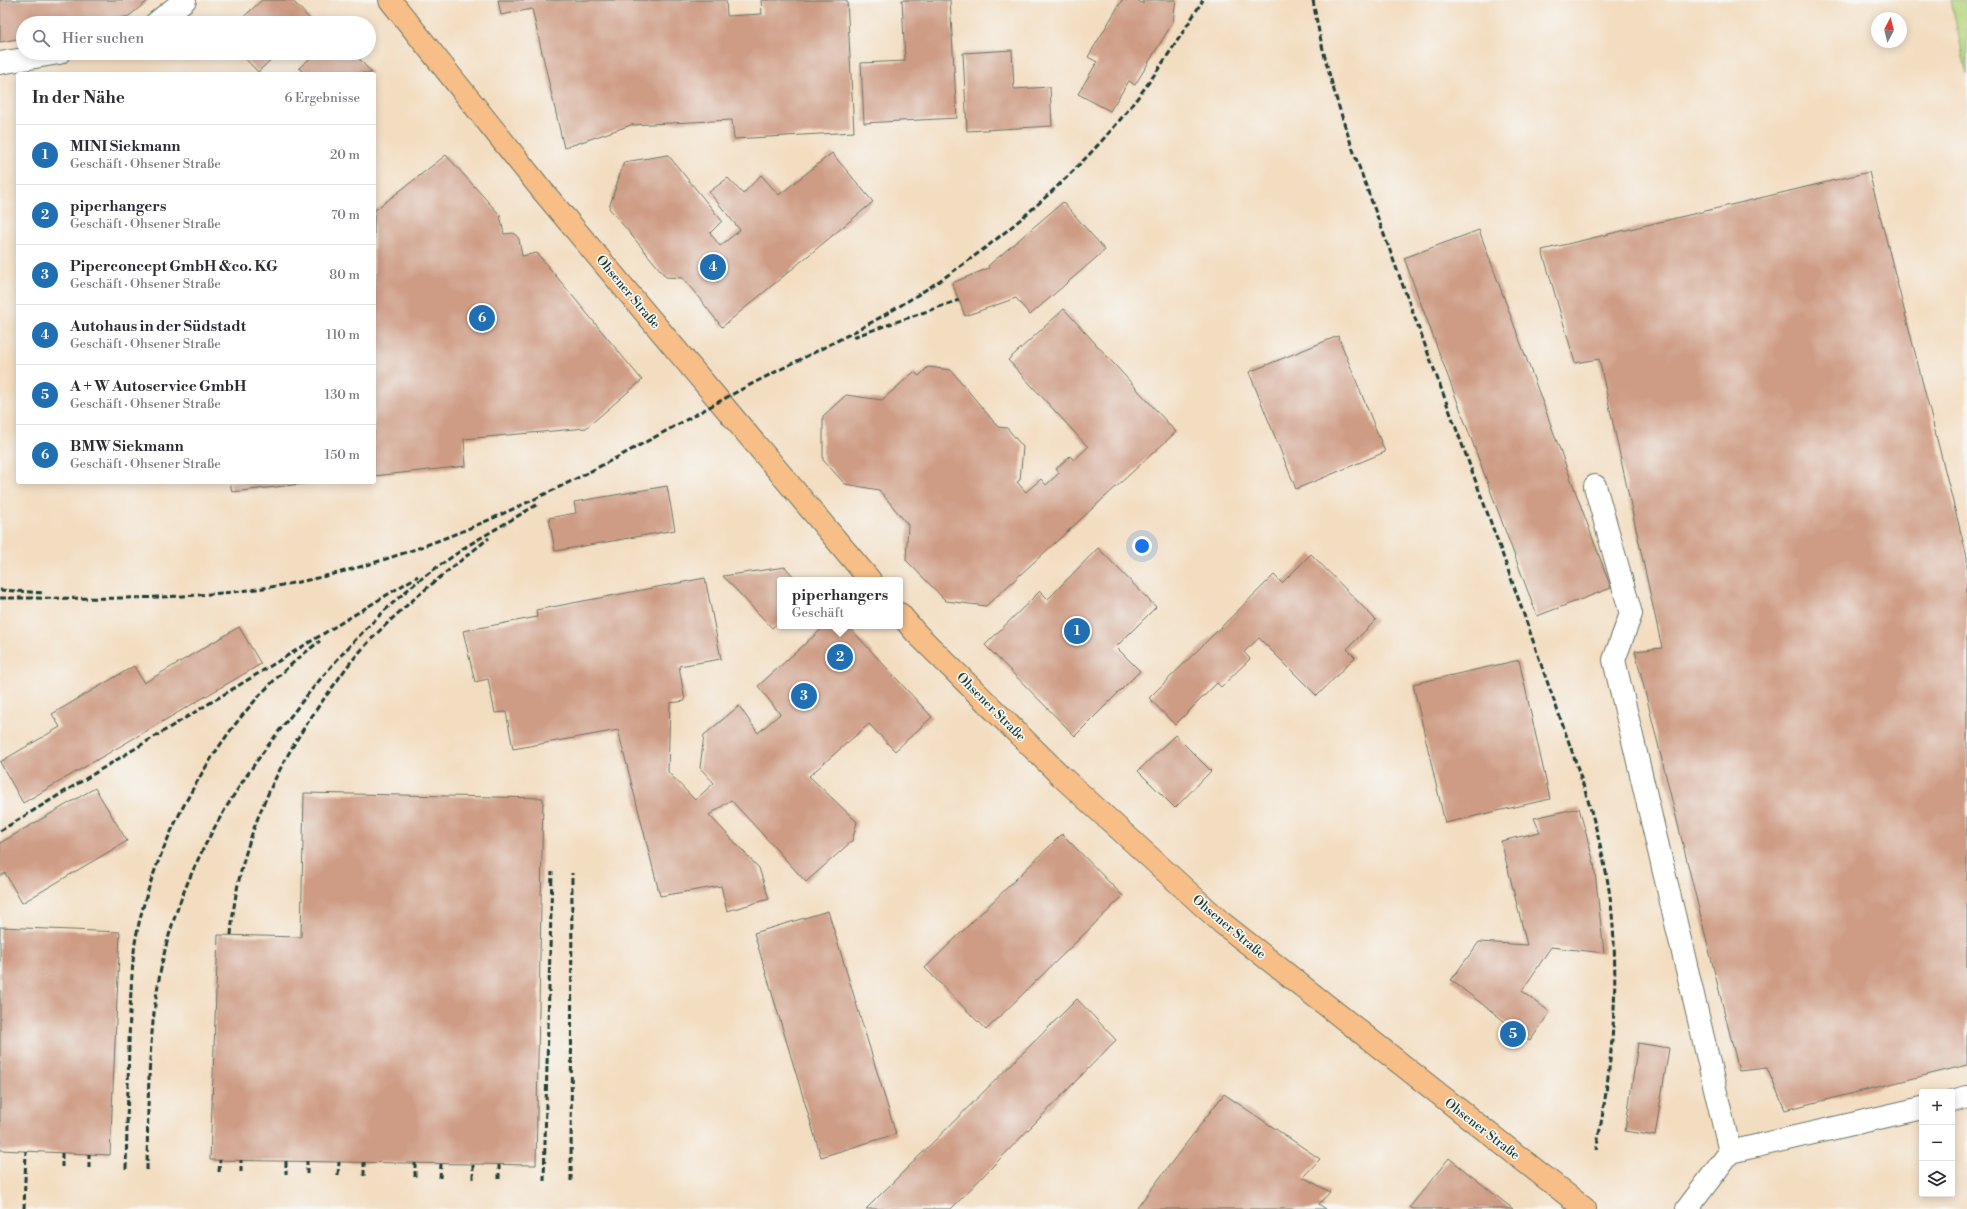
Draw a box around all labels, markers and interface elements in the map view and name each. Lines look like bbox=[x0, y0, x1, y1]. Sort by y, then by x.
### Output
north arrow bbox=[1871, 12, 1907, 48]
search box bbox=[16, 16, 376, 60]
icon: search bbox=[30, 27, 52, 49]
text: Hier suchen bbox=[62, 29, 144, 48]
text: In der Nähe bbox=[32, 87, 125, 109]
text: 6 Ergebnisse bbox=[284, 90, 360, 106]
text: MINI Siekmann bbox=[70, 137, 181, 156]
text: 1 bbox=[42, 147, 48, 163]
text: 20 m bbox=[330, 147, 360, 163]
text: Geschäft · Ohsener Straße bbox=[70, 156, 221, 172]
text: piperhangers bbox=[70, 197, 166, 216]
text: 2 bbox=[41, 207, 49, 223]
text: 70 m bbox=[331, 207, 360, 223]
text: Geschäft · Ohsener Straße bbox=[70, 216, 221, 232]
street label: Ohsener Straße bbox=[593, 252, 664, 332]
pin: 4 bbox=[700, 252, 726, 282]
text: Piperconcept GmbH &co. KG bbox=[70, 257, 278, 276]
text: 3 bbox=[41, 267, 49, 283]
text: 80 m bbox=[329, 267, 360, 283]
text: Geschäft · Ohsener Straße bbox=[70, 276, 221, 292]
pin: 6 bbox=[469, 303, 495, 333]
text: Autohaus in der Südstadt bbox=[70, 317, 246, 336]
text: 4 bbox=[41, 327, 49, 343]
text: 110 m bbox=[326, 327, 360, 343]
text: Geschäft · Ohsener Straße bbox=[70, 336, 221, 352]
text: A + W Autoservice GmbH bbox=[70, 377, 246, 396]
text: 5 bbox=[41, 387, 49, 403]
text: 130 m bbox=[325, 387, 360, 403]
text: Geschäft · Ohsener Straße bbox=[70, 396, 221, 412]
text: BMW Siekmann bbox=[70, 437, 184, 456]
text: 6 bbox=[41, 447, 49, 463]
text: 150 m bbox=[325, 447, 360, 463]
text: Geschäft · Ohsener Straße bbox=[70, 456, 221, 472]
your location bbox=[1132, 536, 1152, 556]
popup bbox=[777, 577, 903, 629]
text: piperhangers bbox=[792, 586, 888, 605]
text: Geschäft bbox=[792, 605, 844, 621]
pin: 1 bbox=[1064, 616, 1090, 646]
pin: 2 bbox=[827, 642, 853, 672]
street label: Ohsener Straße bbox=[953, 669, 1029, 745]
pin: 3 bbox=[791, 681, 817, 711]
street label: Ohsener Straße bbox=[1189, 892, 1269, 963]
pin: 5 bbox=[1500, 1019, 1526, 1049]
map controls bbox=[1919, 1089, 1955, 1197]
button: + bbox=[1919, 1089, 1955, 1125]
street label: Ohsener Straße bbox=[1441, 1095, 1523, 1164]
button: − bbox=[1919, 1125, 1955, 1161]
button: layers bbox=[1919, 1161, 1955, 1197]

